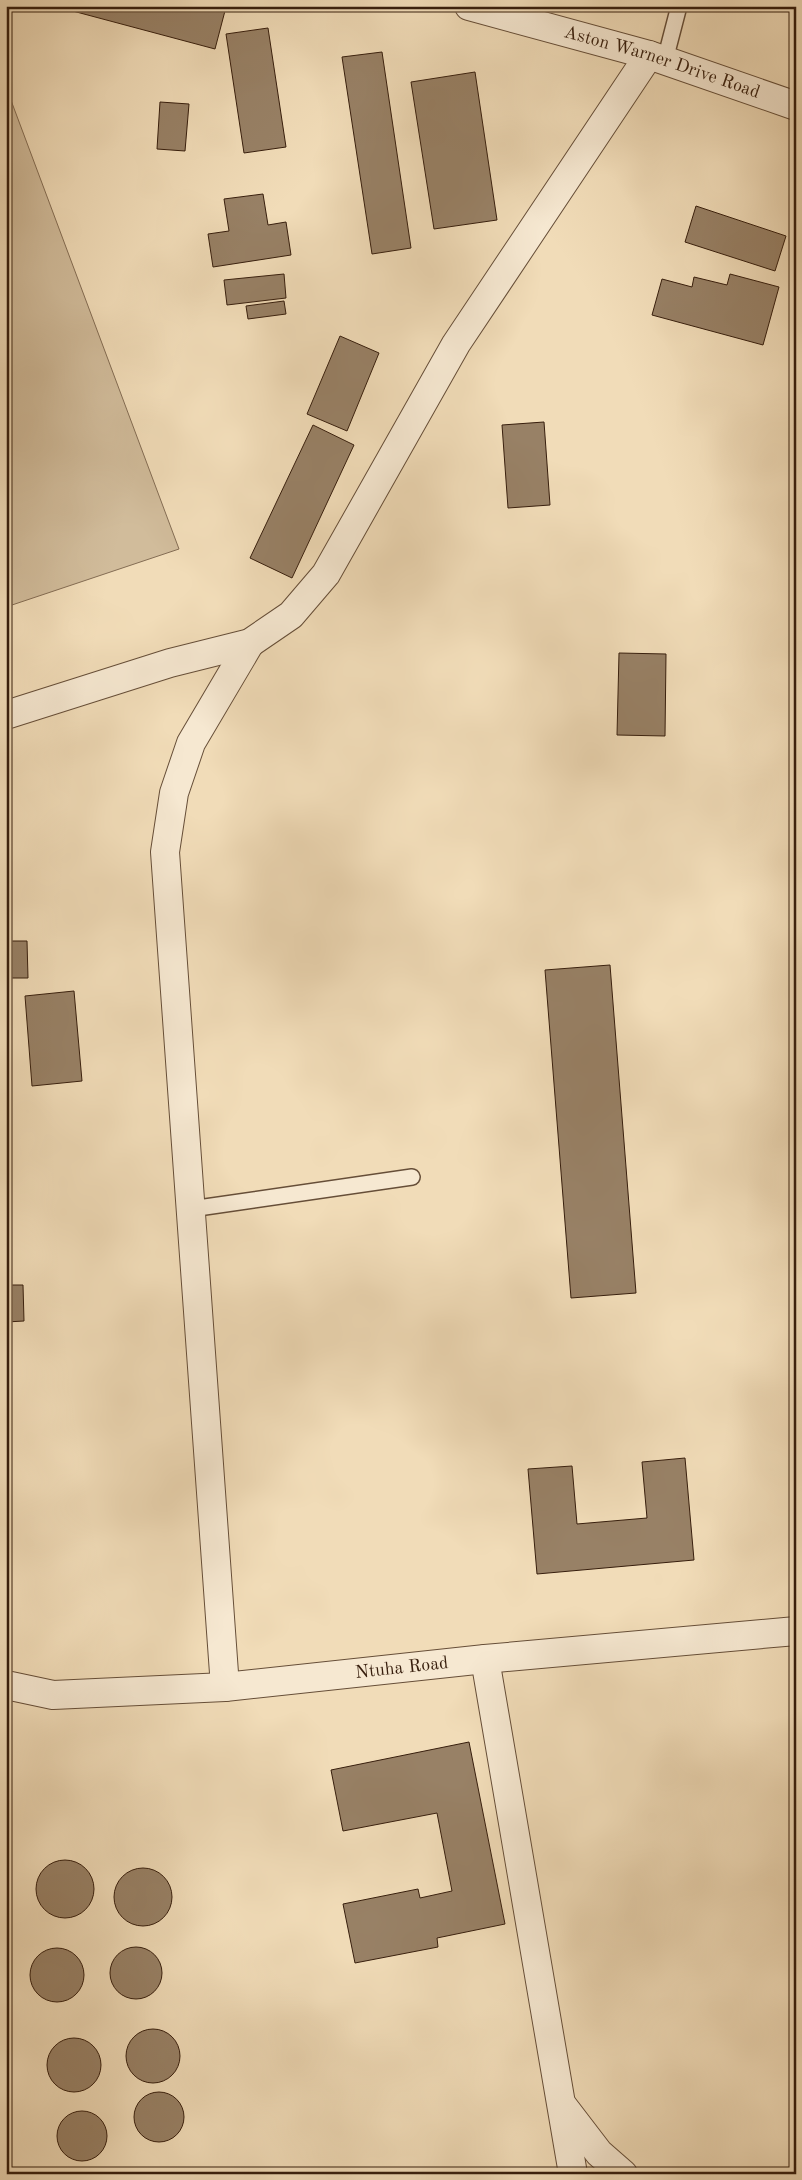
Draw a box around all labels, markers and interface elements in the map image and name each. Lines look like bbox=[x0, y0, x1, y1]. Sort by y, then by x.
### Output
street label: Aston Warner Drive Road bbox=[562, 23, 762, 102]
street label: Ntuha Road bbox=[354, 1654, 449, 1682]

